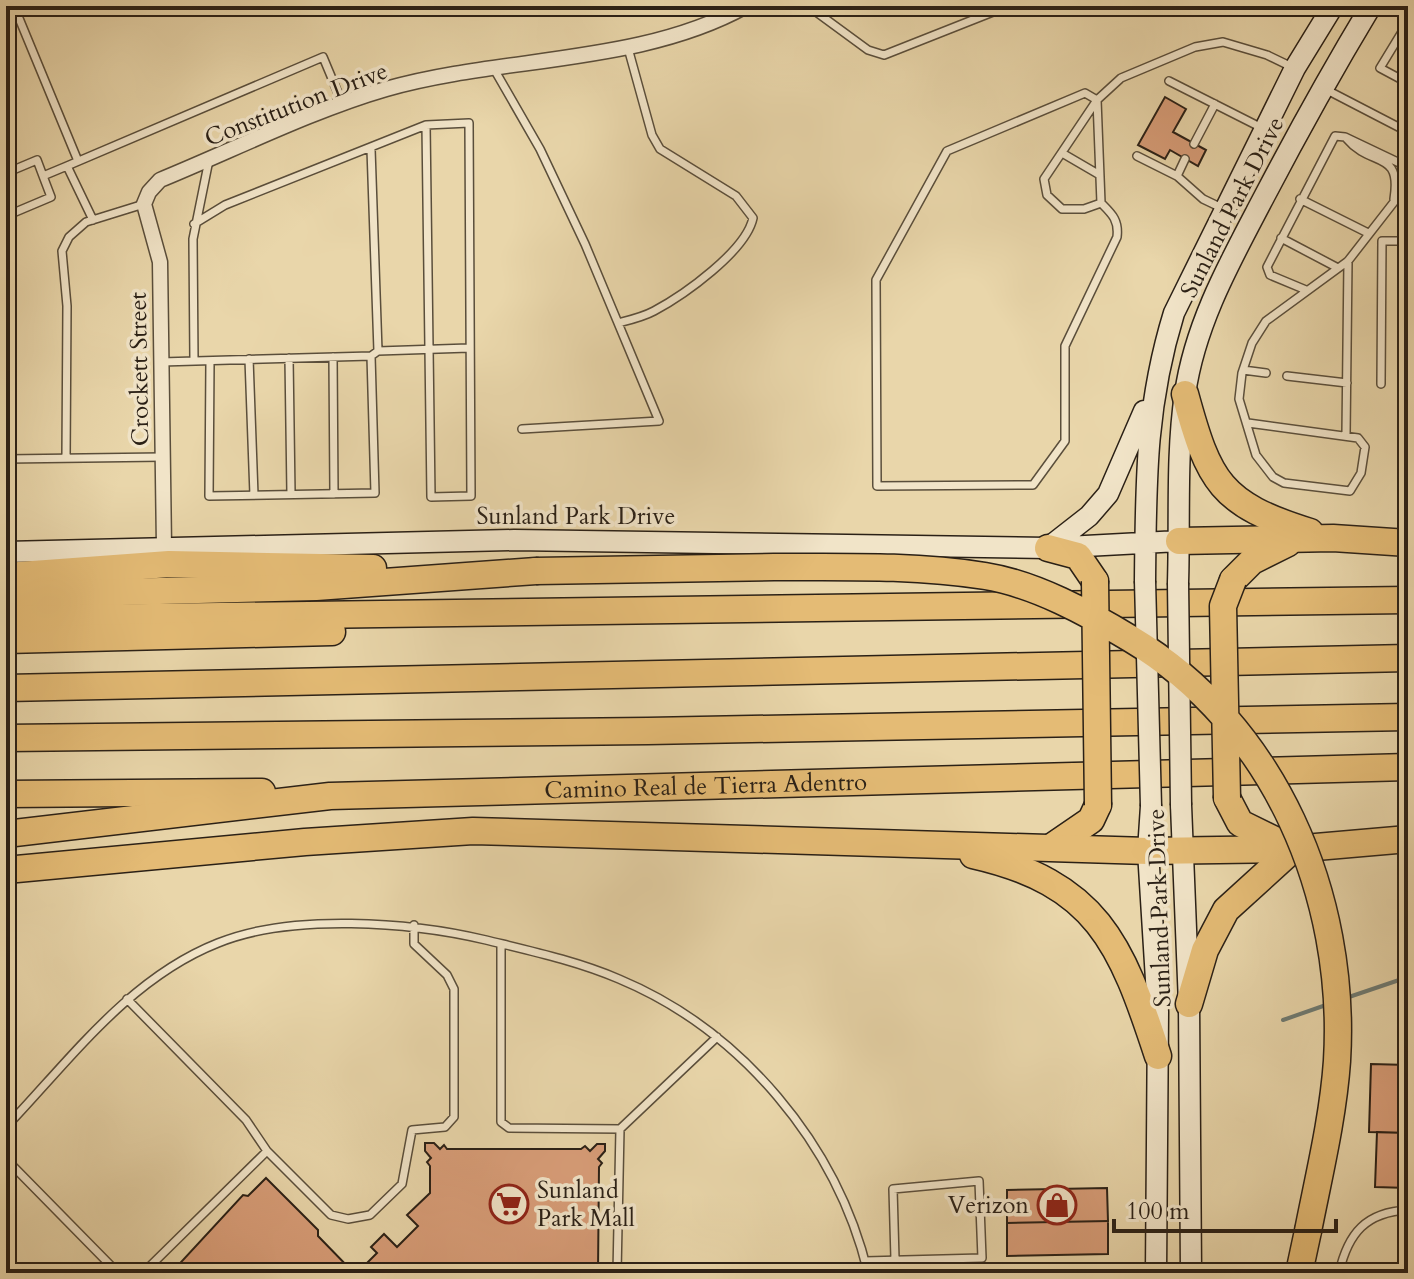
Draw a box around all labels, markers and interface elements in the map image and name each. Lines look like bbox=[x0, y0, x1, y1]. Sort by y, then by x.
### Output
street label: Constitution Drive bbox=[200, 54, 392, 155]
street label: Sunland Park Drive bbox=[1173, 111, 1292, 303]
street label: Crockett Street bbox=[122, 291, 157, 446]
street label: Sunland Park Drive bbox=[477, 500, 675, 533]
street label: Camino Real de Tierra Adentro bbox=[544, 766, 867, 807]
street label: Sunland Park Drive bbox=[1140, 808, 1179, 1008]
place label: Sunland Park Mall bbox=[537, 1174, 635, 1235]
supermarket icon: Sunland Park Mall bbox=[488, 1183, 530, 1225]
scale bar bbox=[1114, 1183, 1336, 1233]
shop icon: Verizon bbox=[1036, 1184, 1078, 1226]
place label: Verizon bbox=[948, 1189, 1029, 1222]
text: 100 m bbox=[1126, 1195, 1190, 1228]

